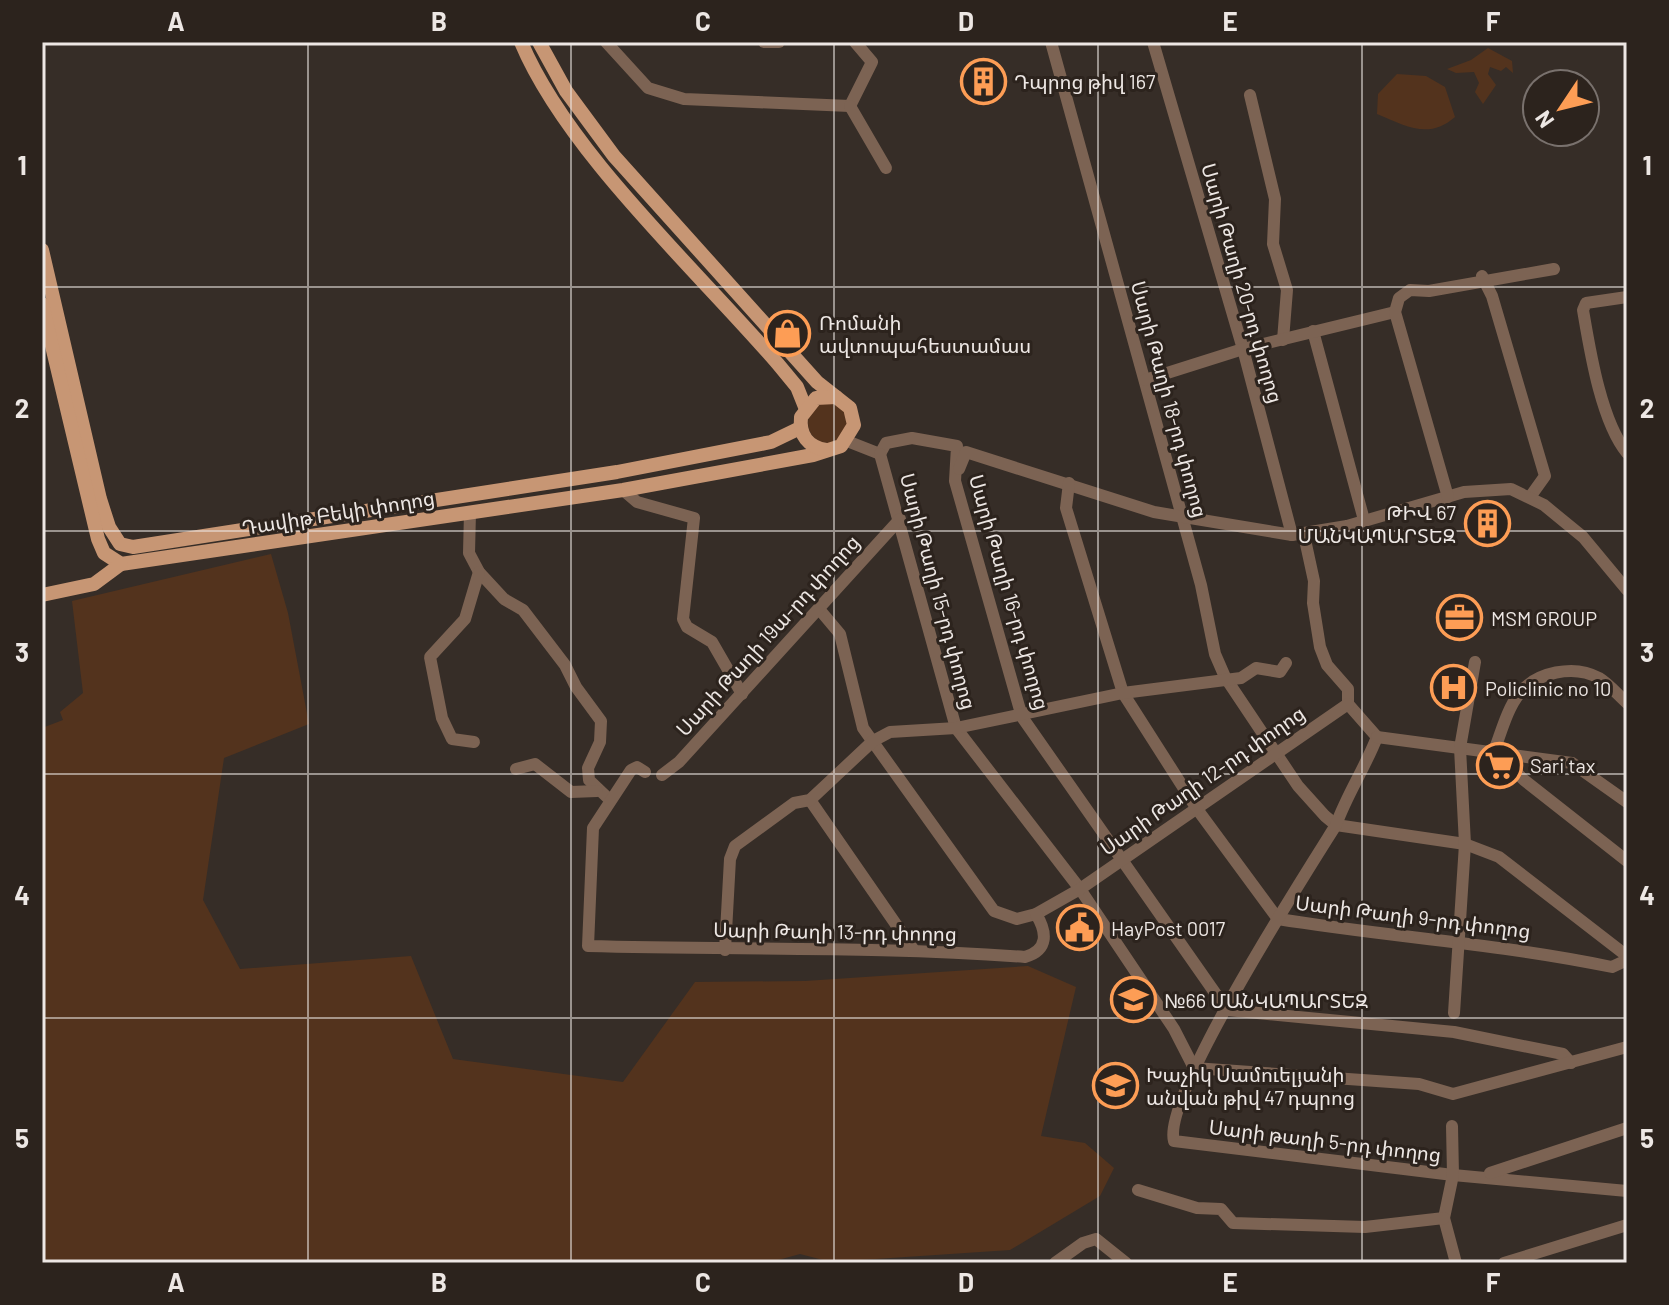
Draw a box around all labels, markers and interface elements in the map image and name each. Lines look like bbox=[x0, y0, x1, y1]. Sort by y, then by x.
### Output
text: A bbox=[167, 5, 185, 36]
text: B bbox=[431, 5, 447, 36]
text: C bbox=[695, 5, 711, 36]
text: D bbox=[958, 5, 974, 36]
text: E bbox=[1222, 5, 1238, 36]
text: F bbox=[1486, 5, 1501, 36]
building icon: Դպրոց թիվ 167 bbox=[959, 57, 1007, 105]
north arrow bbox=[1521, 68, 1601, 148]
place label: Դպրոց թիվ 167 bbox=[1014, 69, 1156, 94]
text: N bbox=[1529, 107, 1559, 133]
text: 1 bbox=[17, 149, 27, 180]
text: 1 bbox=[1642, 149, 1652, 180]
street label: Սարի Թաղի 20-րդ փողոց bbox=[1196, 160, 1289, 406]
street label: Սարի Թաղի 18-րդ փողոց bbox=[1126, 278, 1213, 520]
shop icon: Ռոմանի ավտոպահեստամաս bbox=[764, 309, 812, 357]
place label: Ռոմանի ավտոպահեստամաս bbox=[819, 310, 1031, 358]
text: 2 bbox=[15, 392, 29, 423]
text: 2 bbox=[1640, 392, 1654, 423]
street label: Սարի Թաղի 15-րդ փողոց bbox=[895, 470, 982, 712]
street label: Սարի Թաղի 16-րդ փողոց bbox=[964, 472, 1055, 713]
street label: Դավիթ Բեկի փողոց bbox=[240, 485, 436, 540]
place label: ԹԻՎ 67 ՄԱՆԿԱՊԱՐՏԵԶ bbox=[1298, 500, 1457, 547]
building icon: ԹԻՎ 67 ՄԱՆԿԱՊԱՐՏԵԶ bbox=[1463, 500, 1511, 548]
street label: Սարի Թաղի 19ա-րդ փողոց bbox=[670, 530, 864, 741]
office icon: MSM GROUP bbox=[1436, 594, 1484, 642]
place label: MSM GROUP bbox=[1491, 606, 1597, 630]
text: 3 bbox=[15, 636, 29, 667]
text: 3 bbox=[1640, 636, 1654, 667]
hospital icon: Policlinic no 10 bbox=[1430, 664, 1478, 712]
place label: Policlinic no 10 bbox=[1485, 676, 1611, 700]
street label: Սարի Թաղի 12-րդ փողոց bbox=[1095, 700, 1309, 861]
supermarket icon: Sari tax bbox=[1475, 741, 1523, 789]
place label: Sari tax bbox=[1530, 753, 1596, 777]
text: 4 bbox=[14, 879, 30, 910]
text: 4 bbox=[1639, 879, 1655, 910]
street label: Սարի Թաղի 9-րդ փողոց bbox=[1294, 890, 1532, 943]
public building icon: HayPost 0017 bbox=[1056, 904, 1104, 952]
place label: HayPost 0017 bbox=[1111, 916, 1226, 940]
street label: Սարի Թաղի 13-րդ փողոց bbox=[713, 917, 957, 946]
school or university icon: №66 ՄԱՆԿԱՊԱՐՏԵԶ bbox=[1109, 976, 1157, 1024]
place label: №66 ՄԱՆԿԱՊԱՐՏԵԶ bbox=[1164, 988, 1368, 1012]
school or university icon: Խաչիկ Սամուելյանի անվան թիվ 47 դպրոց bbox=[1091, 1061, 1139, 1109]
place label: Խաչիկ Սամուելյանի անվան թիվ 47 դպրոց bbox=[1146, 1062, 1355, 1110]
street label: Սարի թաղի 5-րդ փողոց bbox=[1207, 1114, 1443, 1167]
text: 5 bbox=[15, 1122, 29, 1153]
text: 5 bbox=[1640, 1122, 1654, 1153]
text: A bbox=[167, 1266, 185, 1297]
text: B bbox=[431, 1266, 447, 1297]
text: C bbox=[695, 1266, 711, 1297]
text: D bbox=[958, 1266, 974, 1297]
text: E bbox=[1222, 1266, 1238, 1297]
text: F bbox=[1486, 1266, 1501, 1297]

